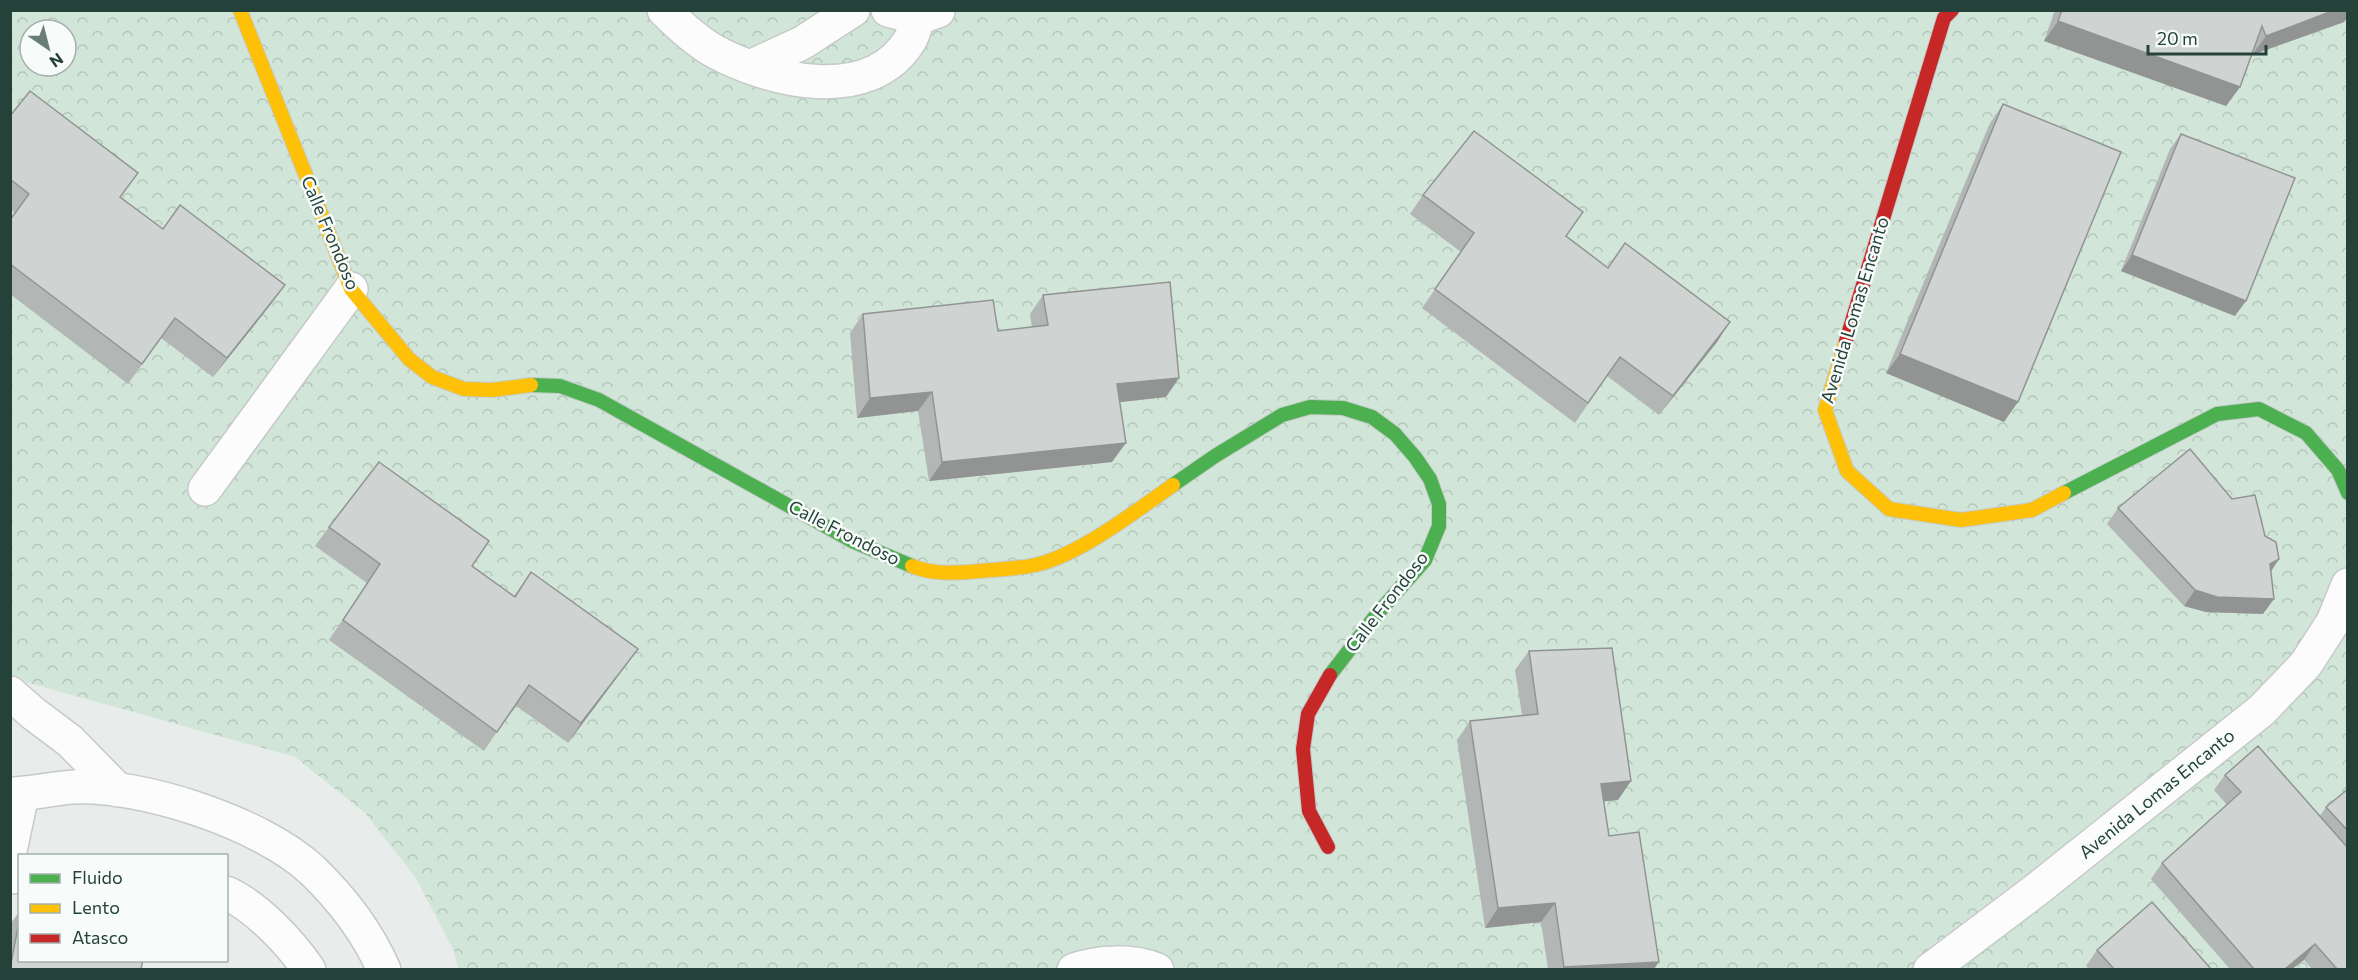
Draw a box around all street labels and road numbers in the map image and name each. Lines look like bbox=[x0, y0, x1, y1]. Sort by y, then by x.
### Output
street label: Calle Frondoso bbox=[297, 172, 365, 293]
street label: Avenida Lomas Encanto bbox=[1815, 214, 1893, 406]
street label: Calle Frondoso bbox=[785, 495, 904, 570]
street label: Calle Frondoso bbox=[1340, 547, 1432, 656]
street label: Avenida Lomas Encanto bbox=[2074, 724, 2239, 863]

